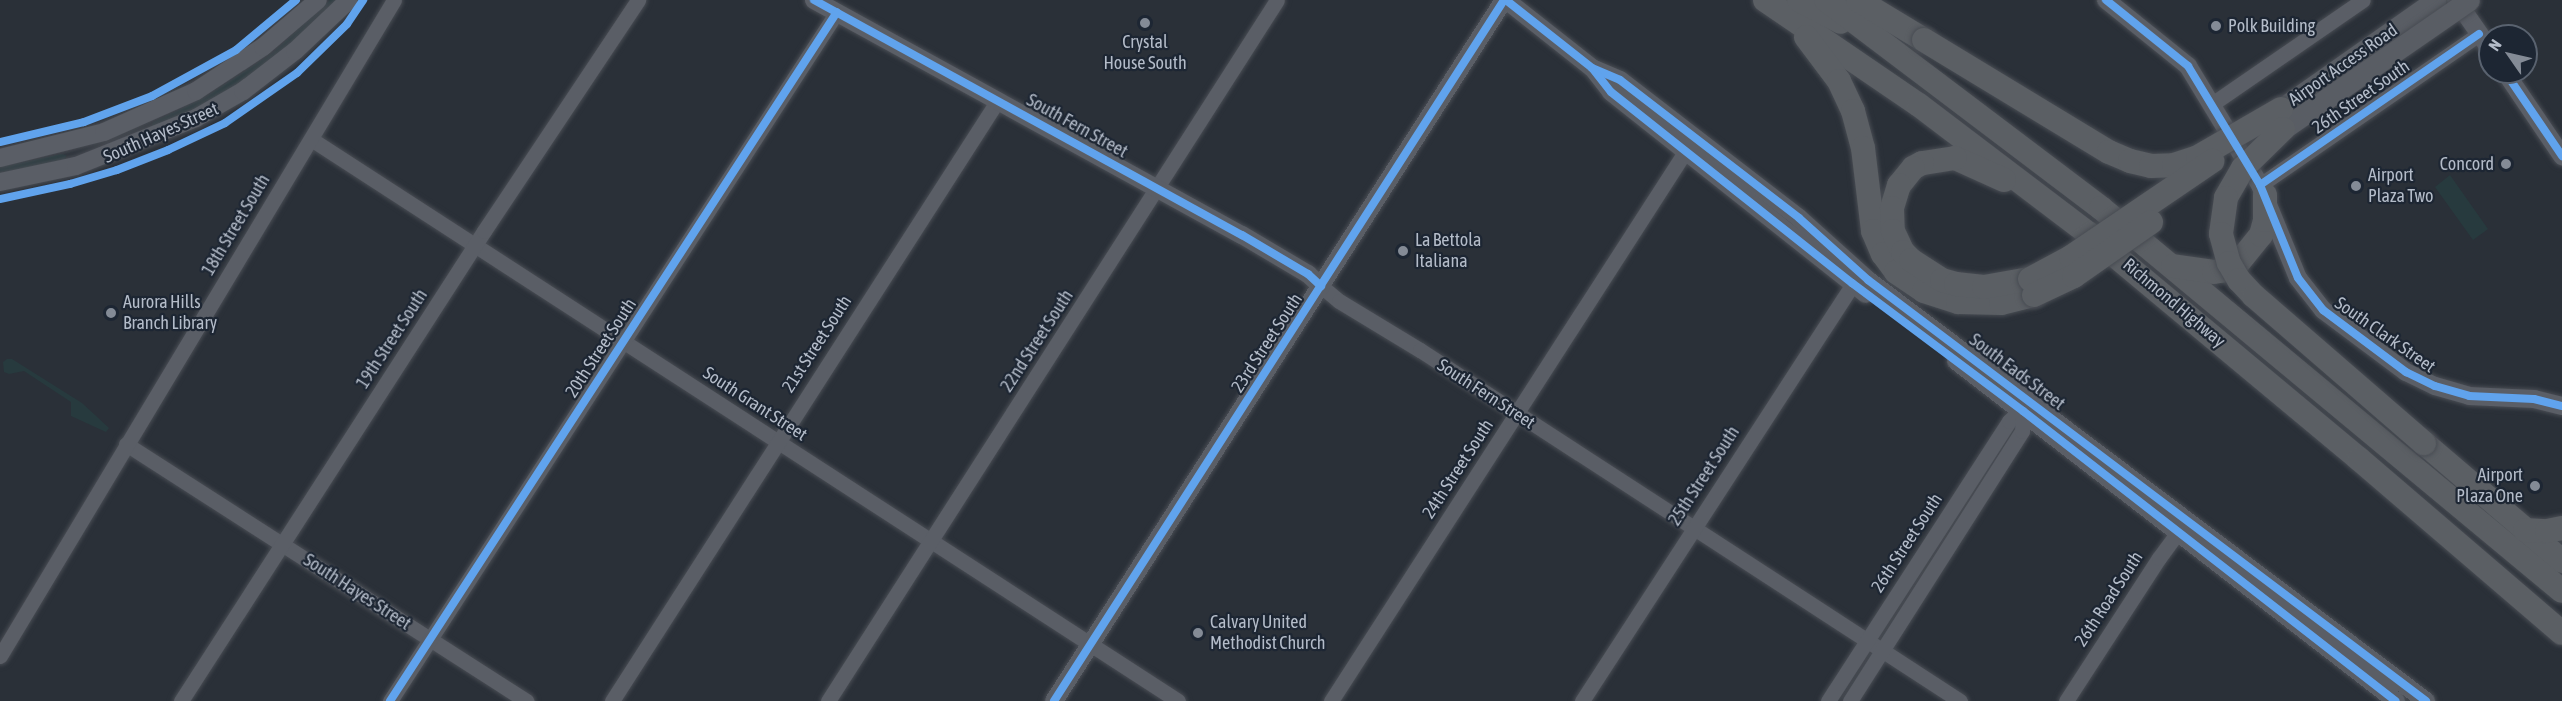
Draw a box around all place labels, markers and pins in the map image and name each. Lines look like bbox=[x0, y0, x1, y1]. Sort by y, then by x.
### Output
place label: Polk Building bbox=[2228, 15, 2315, 37]
marker: Crystal House South bbox=[1138, 16, 1152, 30]
marker: Polk Building bbox=[2209, 19, 2223, 33]
place label: Crystal House South bbox=[1103, 32, 1187, 74]
place label: Concord bbox=[2440, 153, 2494, 175]
marker: Concord bbox=[2499, 157, 2513, 171]
place label: Airport Plaza Two bbox=[2368, 165, 2433, 207]
marker: Airport Plaza Two bbox=[2349, 179, 2363, 193]
place label: La Bettola Italiana bbox=[1415, 230, 1481, 272]
marker: La Bettola Italiana bbox=[1396, 244, 1410, 258]
place label: Aurora Hills Branch Library bbox=[123, 292, 217, 334]
marker: Aurora Hills Branch Library bbox=[104, 306, 118, 320]
place label: Airport Plaza One bbox=[2456, 465, 2523, 508]
marker: Airport Plaza One bbox=[2528, 479, 2542, 493]
place label: Calvary United Methodist Church bbox=[1210, 612, 1326, 654]
marker: Calvary United Methodist Church bbox=[1191, 626, 1205, 640]

